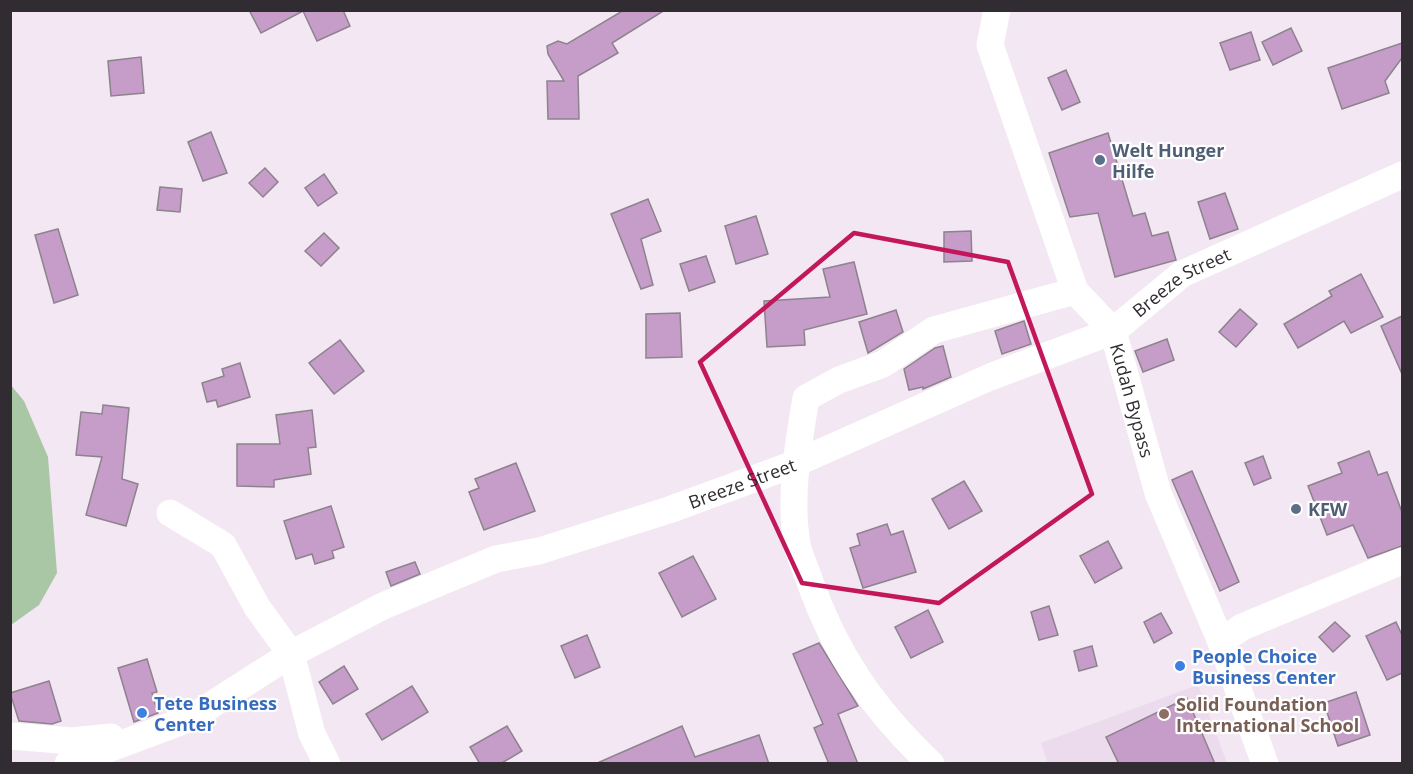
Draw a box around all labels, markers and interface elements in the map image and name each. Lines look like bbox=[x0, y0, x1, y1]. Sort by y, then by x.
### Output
place label: Welt Hunger Hilfe bbox=[1112, 138, 1224, 183]
marker: Welt Hunger Hilfe bbox=[1093, 153, 1107, 167]
street label: Breeze Street bbox=[1127, 242, 1234, 322]
street label: Kudah Bypass bbox=[1105, 340, 1160, 460]
street label: Breeze Street bbox=[685, 452, 799, 514]
place label: KFW bbox=[1308, 497, 1348, 521]
marker: KFW bbox=[1289, 502, 1303, 516]
place label: People Choice Business Center bbox=[1192, 644, 1336, 689]
marker: People Choice Business Center bbox=[1173, 659, 1187, 673]
place label: Tete Business Center bbox=[154, 691, 277, 736]
place label: Solid Foundation International School bbox=[1176, 692, 1359, 737]
marker: Tete Business Center bbox=[135, 706, 149, 720]
marker: Solid Foundation International School bbox=[1157, 707, 1171, 721]

